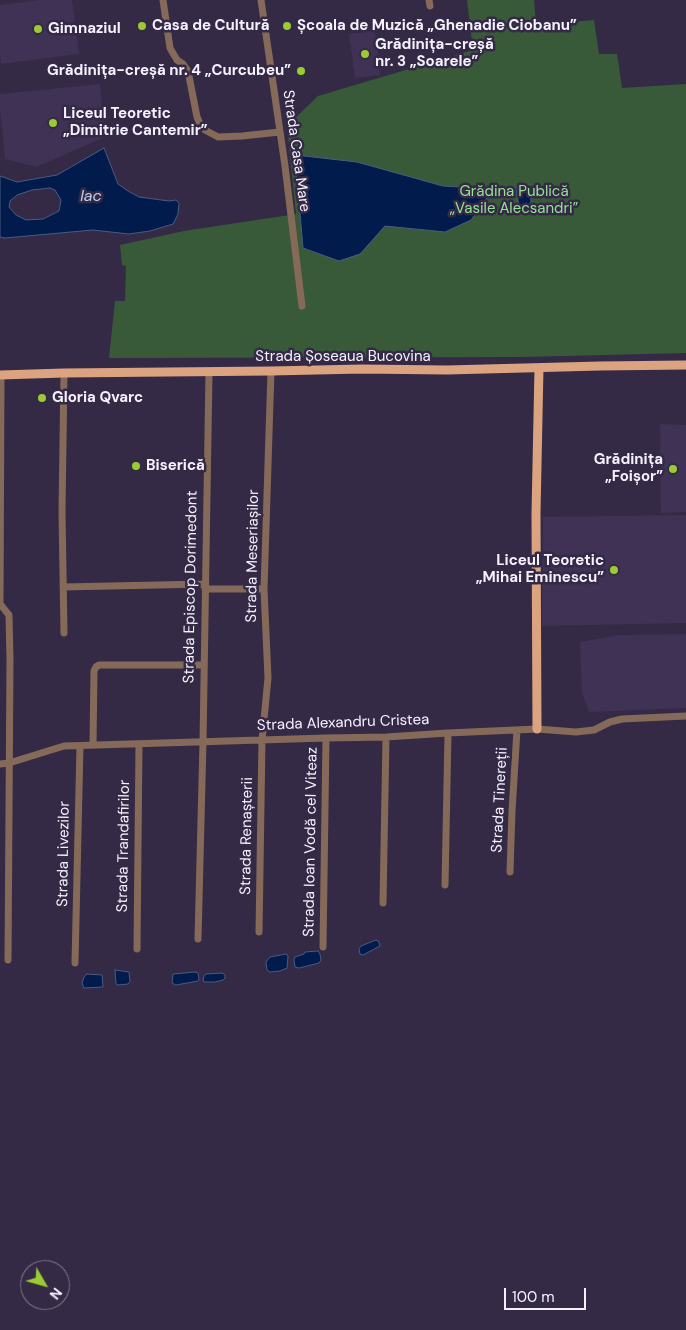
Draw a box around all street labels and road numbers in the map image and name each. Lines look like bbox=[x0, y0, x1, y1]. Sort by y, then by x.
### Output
street label: Strada Casa Mare bbox=[279, 89, 313, 213]
street label: Strada Șoseaua Bucovina bbox=[255, 348, 431, 366]
street label: Strada Meseriașilor bbox=[243, 489, 263, 623]
street label: Strada Episcop Dorimedont bbox=[180, 490, 202, 684]
street label: Strada Alexandru Cristea bbox=[256, 711, 430, 735]
street label: Strada Ioan Vodă cel Viteaz bbox=[300, 747, 322, 937]
street label: Strada Tinereții bbox=[488, 747, 512, 853]
street label: Strada Renașterii bbox=[237, 777, 257, 895]
street label: Strada Trandafirilor bbox=[114, 780, 134, 912]
street label: Strada Livezilor bbox=[54, 801, 74, 907]

